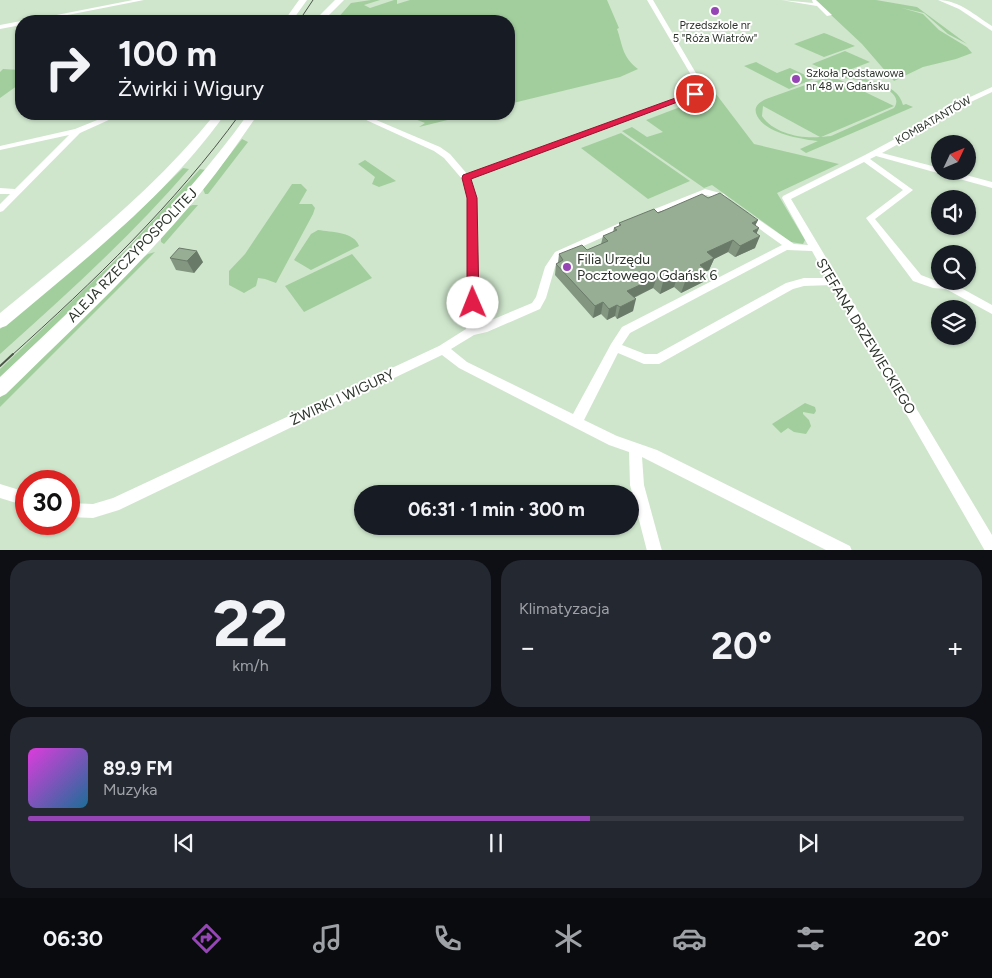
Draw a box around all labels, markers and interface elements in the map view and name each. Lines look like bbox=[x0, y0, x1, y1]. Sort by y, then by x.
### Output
marker: Przedszkole nr 5 "Róża Wiatrów" bbox=[709, 5, 721, 17]
place label: Przedszkole nr 5 "Róża Wiatrów" bbox=[673, 19, 757, 45]
text: 100 m bbox=[118, 33, 217, 75]
icon: right bbox=[35, 35, 100, 100]
place label: Szkoła Podstawowa nr 48 w Gdańsku bbox=[806, 67, 904, 93]
pin bbox=[674, 73, 716, 115]
marker: Szkoła Podstawowa nr 48 w Gdańsku bbox=[790, 73, 802, 85]
text: Żwirki i Wigury bbox=[118, 75, 264, 102]
icon: arrive bbox=[681, 80, 709, 108]
street label: KOMBATANTÓW bbox=[893, 92, 974, 147]
north arrow bbox=[931, 135, 976, 180]
map controls bbox=[931, 135, 976, 345]
street label: ALEJA RZECZYPOSPOLITEJ bbox=[64, 185, 201, 326]
button: sound bbox=[931, 190, 976, 235]
button: search bbox=[931, 245, 976, 290]
place label: Filia Urzędu Pocztowego Gdańsk 6 bbox=[577, 251, 718, 284]
street label: STEFANA DRZEWIECKIEGO bbox=[812, 255, 919, 417]
marker: Filia Urzędu Pocztowego Gdańsk 6 bbox=[561, 261, 573, 273]
position arrow bbox=[446, 276, 498, 328]
button: layers bbox=[931, 300, 976, 345]
street label: ŻWIRKI I WIGURY bbox=[287, 366, 398, 429]
speed limit sign: 30 bbox=[15, 470, 80, 535]
text: 06:31 · 1 min · 300 m bbox=[408, 498, 585, 521]
text: 22 bbox=[213, 584, 288, 662]
text: Klimatyzacja bbox=[519, 599, 609, 618]
text: 20° bbox=[711, 623, 772, 669]
text: − bbox=[519, 630, 536, 664]
text: + bbox=[947, 630, 964, 664]
text: km/h bbox=[232, 656, 269, 675]
text: 89.9 FM bbox=[103, 757, 173, 780]
text: Muzyka bbox=[103, 780, 157, 799]
icon: previous bbox=[170, 829, 198, 857]
icon: pause bbox=[482, 829, 510, 857]
icon: next bbox=[794, 829, 822, 857]
icon: directions bbox=[189, 921, 224, 956]
icon: music bbox=[310, 921, 345, 956]
icon: phone bbox=[430, 921, 465, 956]
icon: climate bbox=[551, 921, 586, 956]
icon: car bbox=[672, 921, 707, 956]
icon: filters bbox=[793, 921, 828, 956]
text: 06:30 bbox=[43, 925, 103, 952]
text: 20° bbox=[914, 925, 949, 952]

